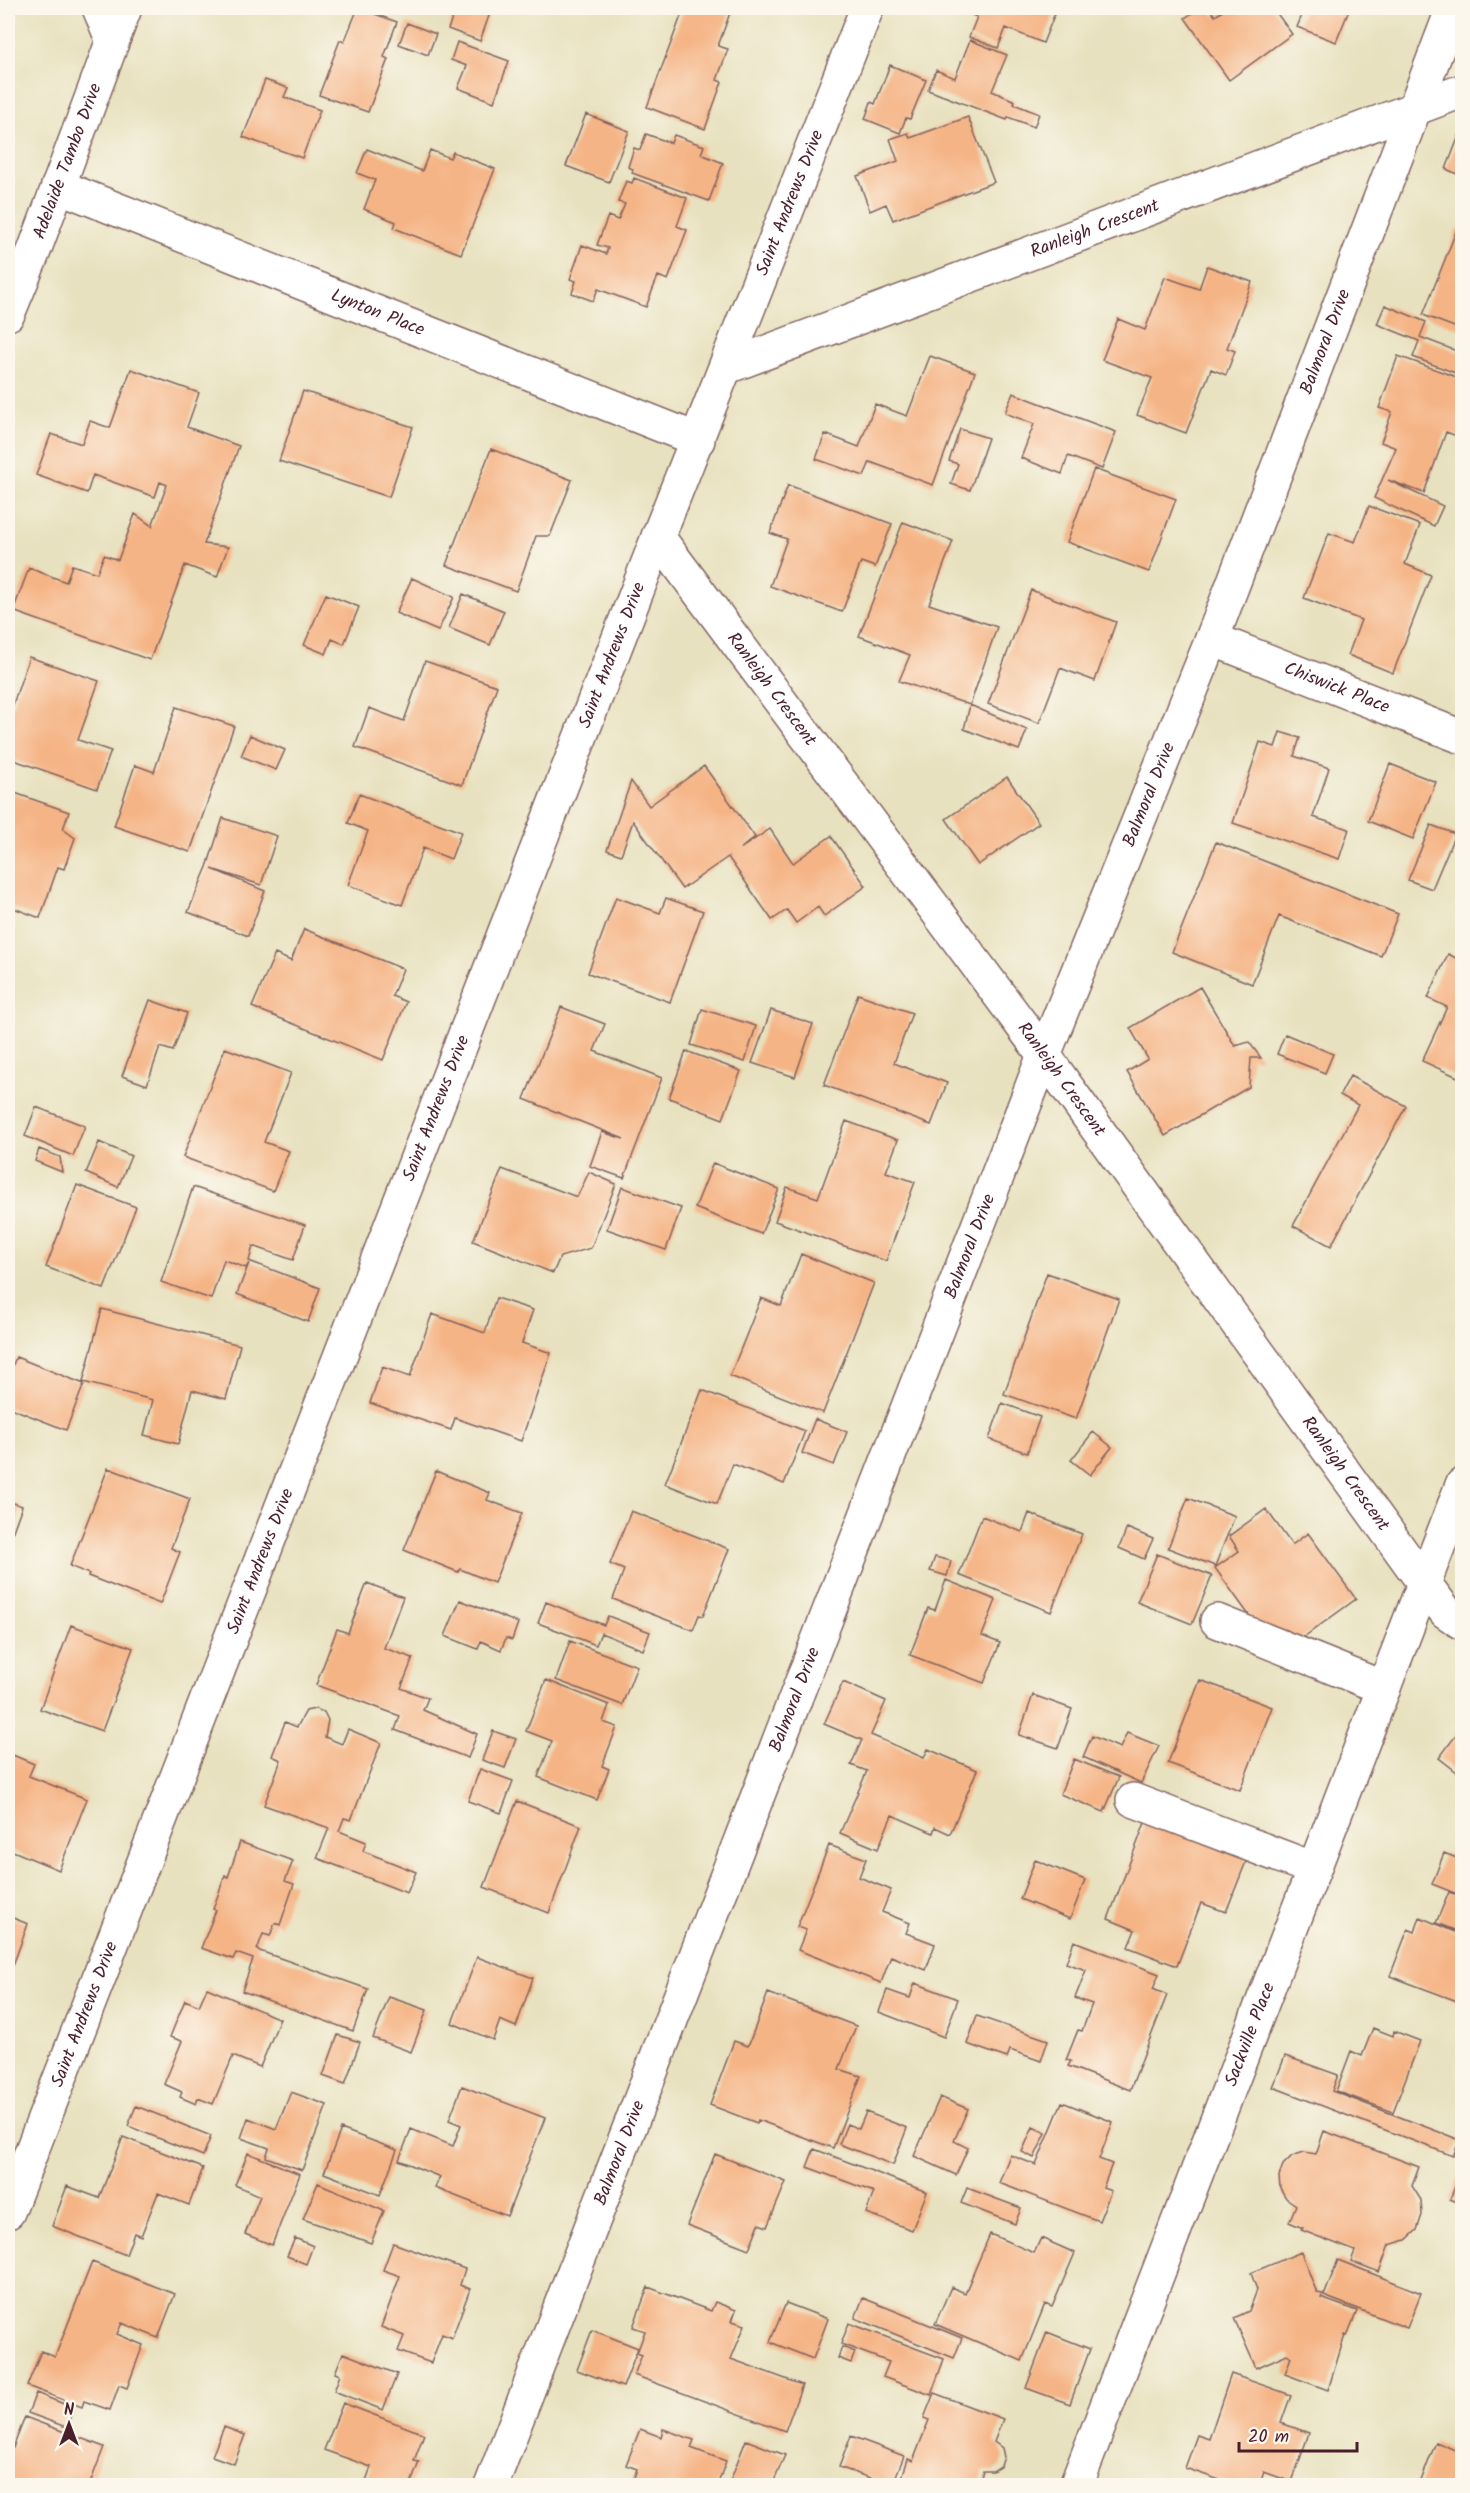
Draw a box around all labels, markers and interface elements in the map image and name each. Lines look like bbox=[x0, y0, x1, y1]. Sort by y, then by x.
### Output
street label: Adelaide Tambo Drive bbox=[25, 79, 110, 243]
street label: Saint Andrews Drive bbox=[748, 126, 832, 280]
street label: Ranleigh Crescent bbox=[1026, 191, 1165, 266]
street label: Lynton Place bbox=[327, 281, 429, 345]
street label: Balmoral Drive bbox=[1292, 285, 1359, 399]
street label: Saint Andrews Drive bbox=[571, 578, 654, 732]
street label: Ranleigh Crescent bbox=[719, 626, 824, 753]
street label: Chiswick Place bbox=[1280, 654, 1394, 722]
street label: Balmoral Drive bbox=[1115, 738, 1183, 851]
street label: Ranleigh Crescent bbox=[1010, 1016, 1114, 1144]
street label: Saint Andrews Drive bbox=[395, 1031, 478, 1185]
street label: Balmoral Drive bbox=[937, 1190, 1003, 1303]
street label: Ranleigh Crescent bbox=[1294, 1410, 1398, 1538]
street label: Saint Andrews Drive bbox=[219, 1484, 302, 1638]
street label: Balmoral Drive bbox=[761, 1643, 828, 1756]
street label: Saint Andrews Drive bbox=[43, 1937, 126, 2092]
street label: Sackville Place bbox=[1217, 1978, 1283, 2091]
street label: Balmoral Drive bbox=[586, 2096, 653, 2210]
north arrow bbox=[39, 2394, 99, 2454]
text: N bbox=[64, 2398, 74, 2423]
scale bar bbox=[1239, 2415, 1358, 2453]
text: 20 m bbox=[1248, 2423, 1289, 2452]

